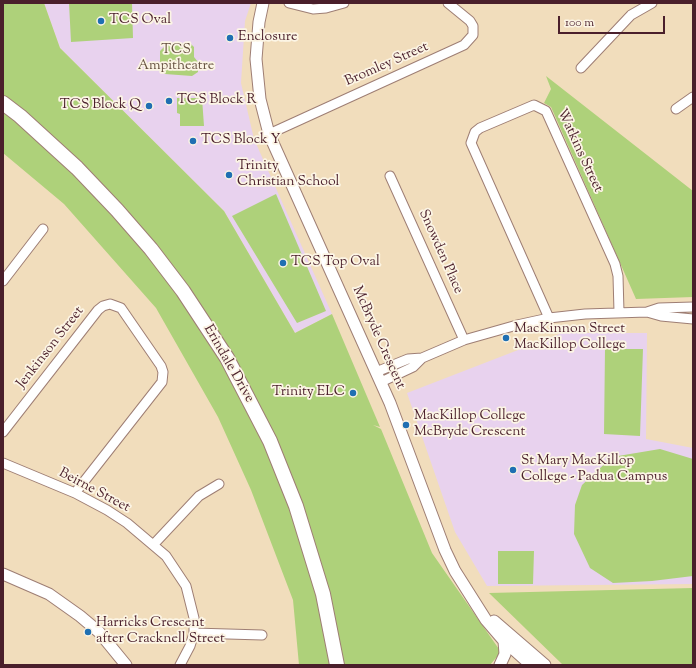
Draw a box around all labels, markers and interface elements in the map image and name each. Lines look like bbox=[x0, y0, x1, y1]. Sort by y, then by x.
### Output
scale bar bbox=[560, 8, 667, 34]
place label: TCS Oval bbox=[109, 13, 171, 29]
text: 100 m bbox=[565, 14, 594, 32]
marker: TCS Oval bbox=[96, 16, 106, 26]
place label: Enclosure bbox=[238, 30, 298, 46]
marker: Enclosure bbox=[225, 33, 235, 43]
street label: Bromley Street bbox=[343, 39, 431, 91]
park label: TCS Ampitheatre bbox=[138, 43, 214, 76]
place label: TCS Block R bbox=[177, 93, 257, 109]
marker: TCS Block R bbox=[164, 96, 174, 106]
place label: TCS Block Q bbox=[60, 98, 141, 114]
marker: TCS Block Q bbox=[144, 101, 154, 111]
street label: Watkins Street bbox=[552, 107, 606, 195]
place label: TCS Block Y bbox=[201, 133, 280, 149]
marker: TCS Block Y bbox=[188, 136, 198, 146]
place label: Trinity Christian School bbox=[237, 159, 339, 192]
marker: Trinity Christian School bbox=[224, 170, 234, 180]
street label: Snowden Place bbox=[414, 207, 466, 297]
place label: TCS Top Oval bbox=[291, 255, 380, 271]
marker: TCS Top Oval bbox=[278, 258, 288, 268]
street label: McBryde Crescent bbox=[348, 284, 408, 392]
street label: Jenkinson Street bbox=[14, 304, 88, 392]
street label: Erindale Drive bbox=[199, 322, 257, 406]
place label: MacKinnon Street MacKillop College bbox=[514, 322, 625, 354]
marker: MacKinnon Street MacKillop College bbox=[501, 333, 511, 343]
place label: Trinity ELC bbox=[272, 385, 345, 401]
marker: Trinity ELC bbox=[348, 388, 358, 398]
place label: MacKillop College McBryde Crescent bbox=[414, 409, 525, 442]
marker: MacKillop College McBryde Crescent bbox=[401, 420, 411, 430]
place label: St Mary MacKillop College - Padua Campus bbox=[521, 454, 667, 486]
street label: Beirne Street bbox=[55, 465, 133, 517]
marker: St Mary MacKillop College - Padua Campus bbox=[508, 465, 518, 475]
place label: Harricks Crescent after Cracknell Street bbox=[96, 616, 225, 648]
marker: Harricks Crescent after Cracknell Street bbox=[83, 627, 93, 637]

